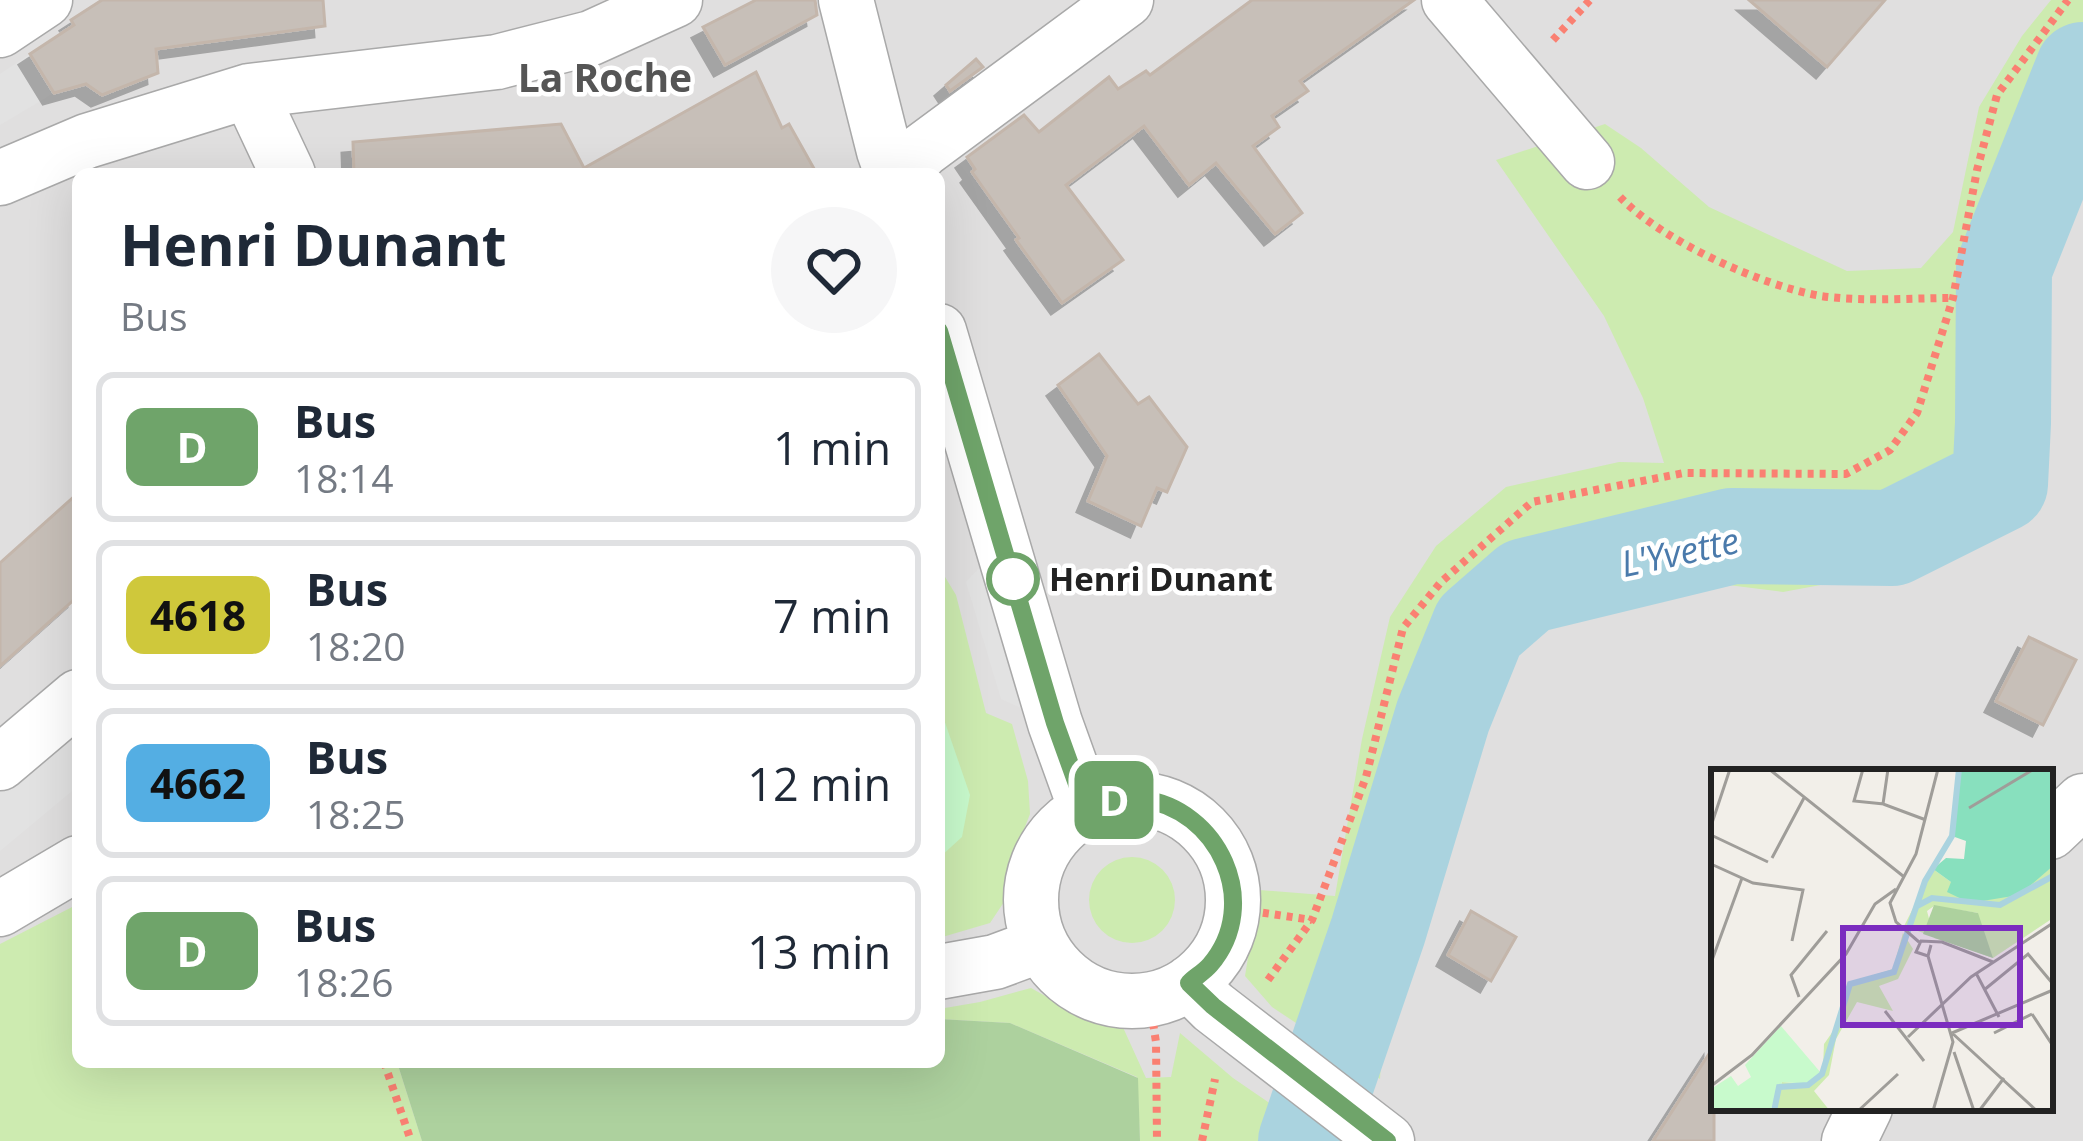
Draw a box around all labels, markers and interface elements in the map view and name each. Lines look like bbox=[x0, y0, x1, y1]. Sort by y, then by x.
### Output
district label: La Roche bbox=[518, 50, 692, 103]
text: Henri Dunant bbox=[120, 205, 507, 283]
button: heart bbox=[771, 207, 897, 333]
text: Bus bbox=[120, 289, 188, 342]
text: Bus bbox=[294, 390, 376, 451]
text: 1 min bbox=[773, 417, 891, 478]
text: D bbox=[176, 418, 208, 475]
text: 18:14 bbox=[294, 451, 393, 504]
water label: L'Yvette bbox=[1616, 515, 1743, 588]
marker: Henri Dunant bbox=[988, 554, 1038, 604]
place label: Henri Dunant bbox=[1049, 556, 1273, 601]
text: Bus bbox=[306, 558, 388, 619]
text: 7 min bbox=[773, 585, 891, 646]
text: 4618 bbox=[150, 586, 246, 643]
text: 18:20 bbox=[306, 619, 406, 672]
text: Bus bbox=[306, 726, 388, 787]
text: 12 min bbox=[747, 753, 891, 814]
text: 4662 bbox=[150, 754, 246, 811]
line badge: D bbox=[1075, 761, 1153, 839]
inset map bbox=[1711, 769, 2053, 1111]
text: D bbox=[1098, 771, 1130, 828]
text: 18:25 bbox=[306, 787, 406, 840]
text: Bus bbox=[294, 894, 376, 955]
text: 13 min bbox=[747, 921, 891, 982]
text: D bbox=[176, 922, 208, 979]
text: 18:26 bbox=[294, 955, 393, 1008]

